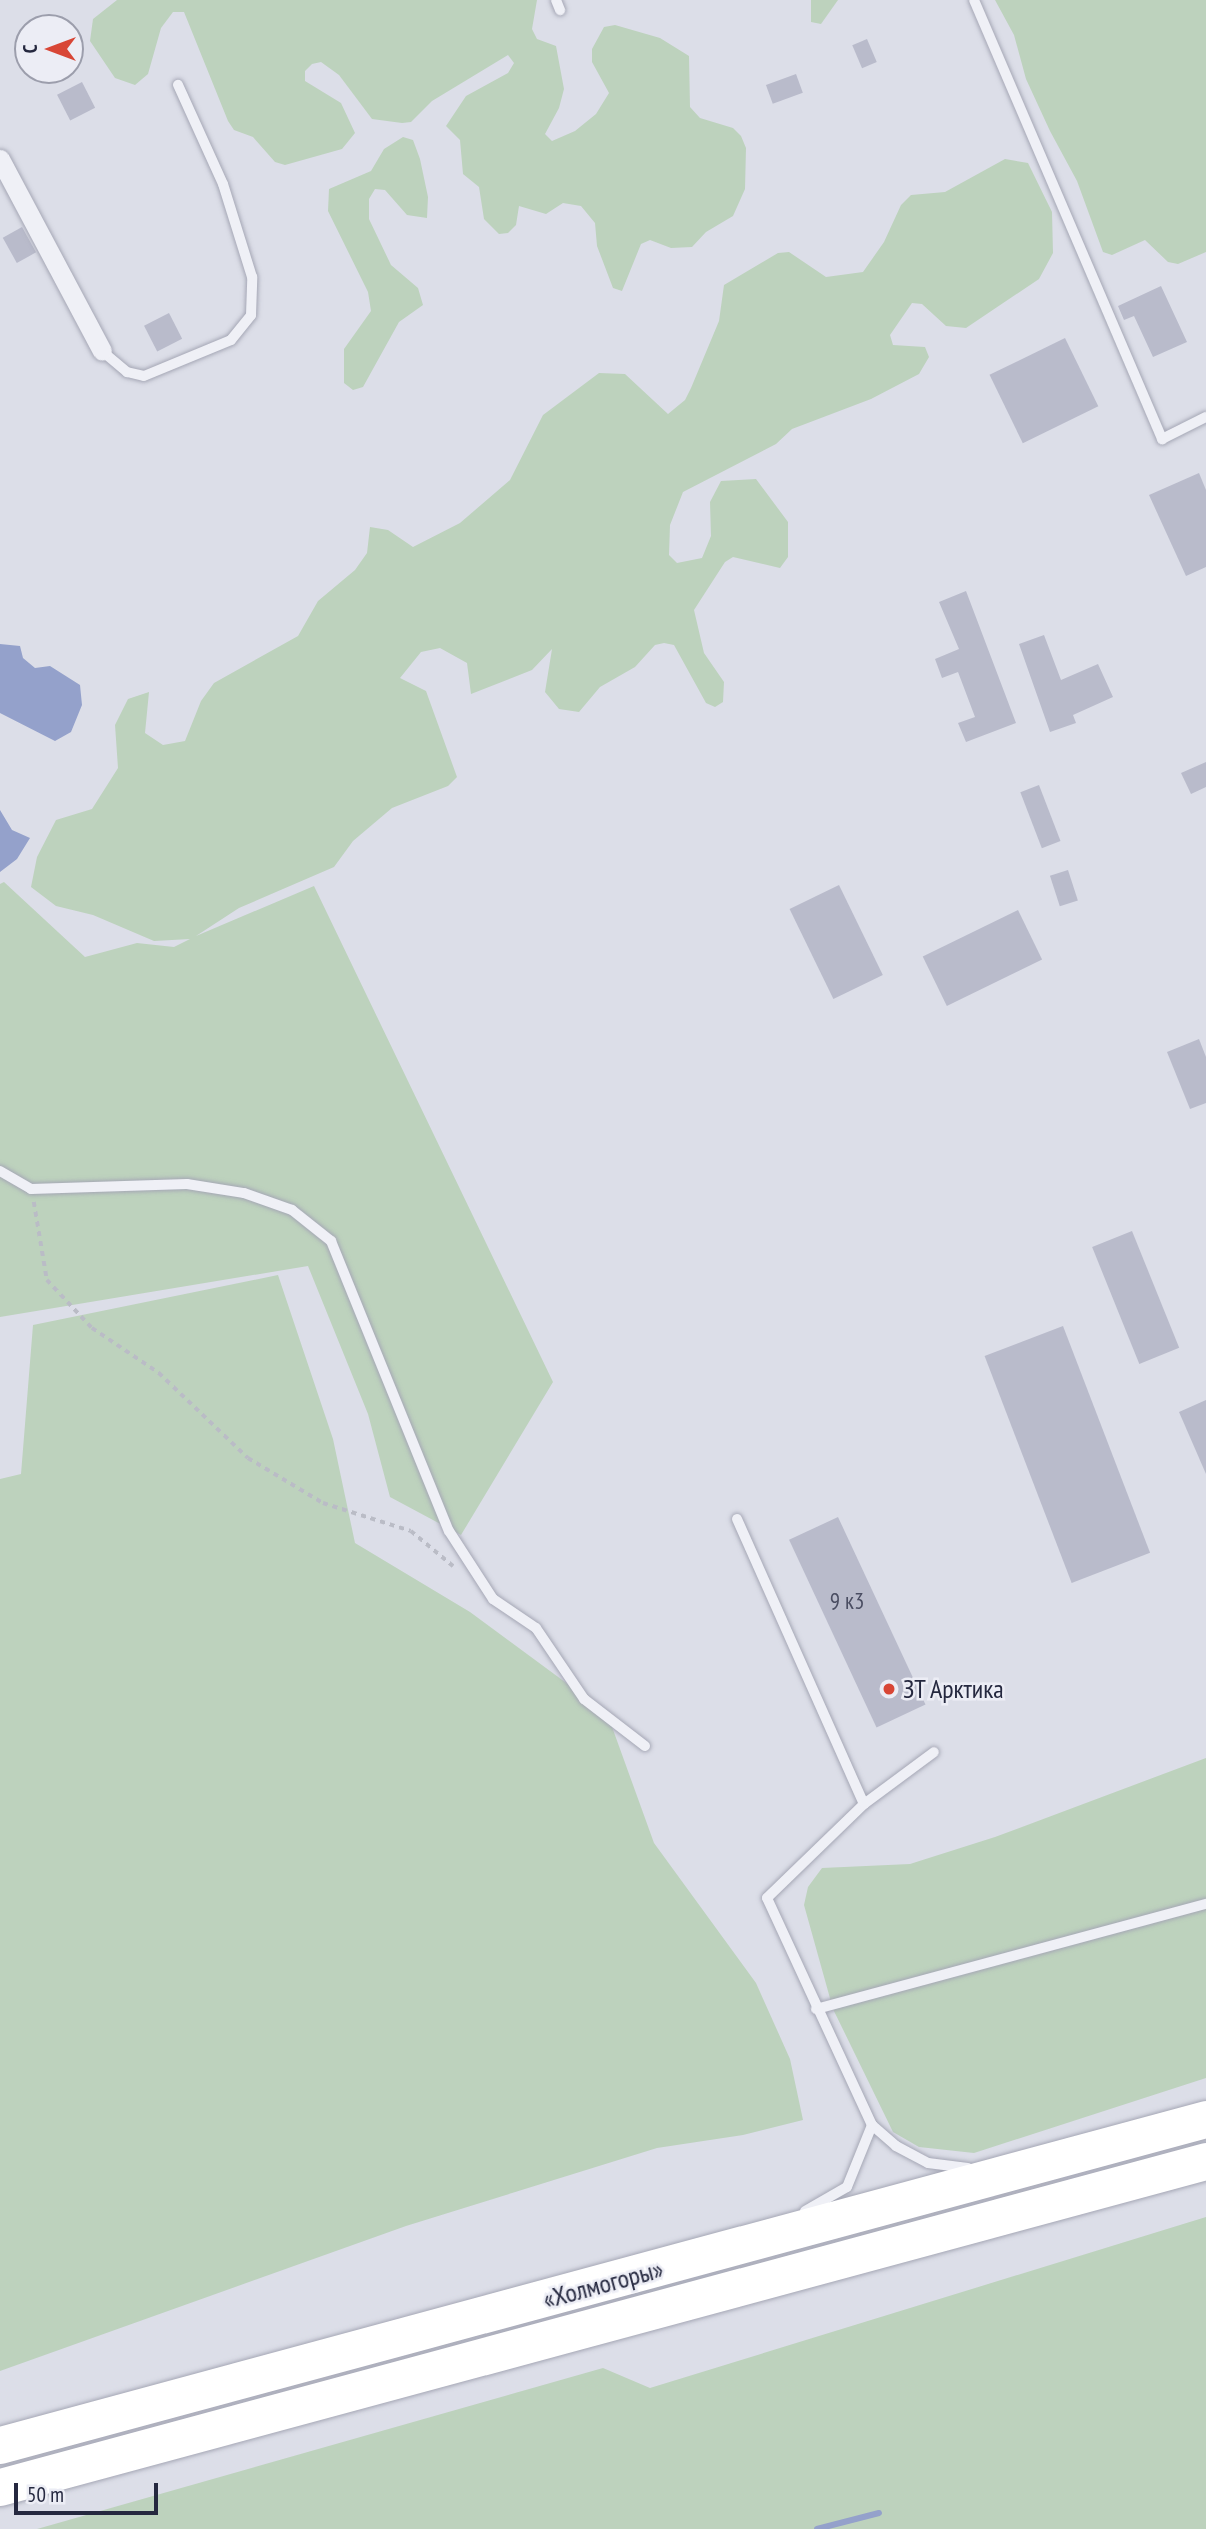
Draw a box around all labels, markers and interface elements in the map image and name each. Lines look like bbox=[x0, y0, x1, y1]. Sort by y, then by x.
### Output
north arrow bbox=[14, 14, 84, 84]
text: С bbox=[18, 45, 42, 53]
house number: 9 к3 bbox=[830, 1587, 864, 1615]
place label: ЗТ Арктика bbox=[903, 1673, 1005, 1705]
marker: ЗТ Арктика bbox=[881, 1681, 897, 1697]
street label: «Холмогоры» bbox=[540, 2253, 666, 2315]
scale bar bbox=[18, 2470, 161, 2514]
text: 50 m bbox=[27, 2481, 64, 2508]

